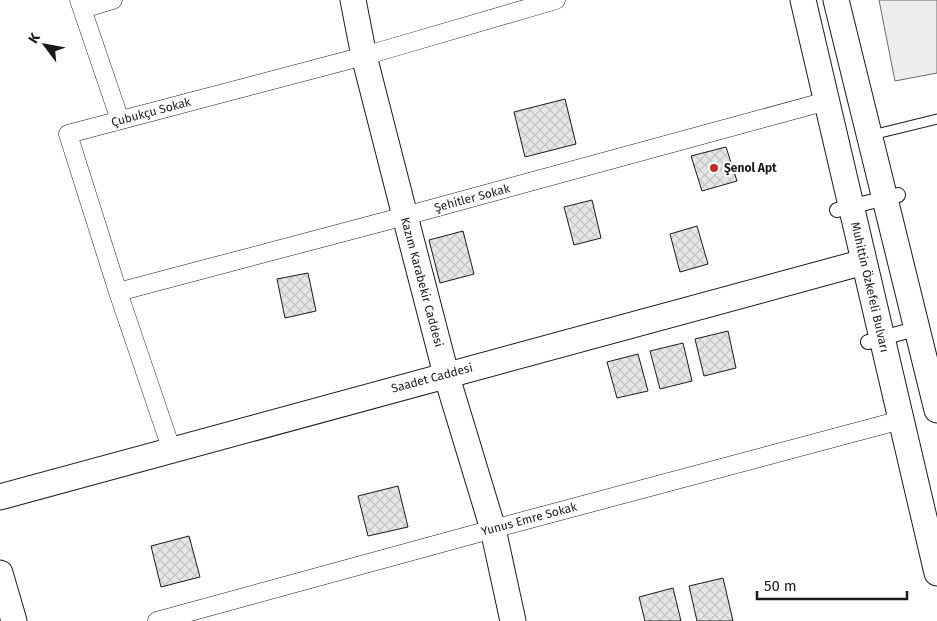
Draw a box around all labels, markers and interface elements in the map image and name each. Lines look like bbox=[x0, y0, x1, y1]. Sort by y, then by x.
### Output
north arrow bbox=[20, 20, 70, 70]
text: K bbox=[25, 29, 45, 47]
street label: Çubukçu Sokak bbox=[110, 94, 193, 129]
place label: Şenol Apt bbox=[724, 161, 777, 176]
marker: Şenol Apt bbox=[708, 162, 720, 174]
street label: Şehitler Sokak bbox=[433, 181, 512, 215]
street label: Kazım Karabekir Caddesi bbox=[398, 216, 446, 348]
street label: Muhittin Özkefeli Bulvarı bbox=[848, 220, 894, 354]
street label: Saadet Caddesi bbox=[390, 360, 474, 396]
street label: Yunus Emre Sokak bbox=[480, 499, 579, 539]
scale bar bbox=[757, 568, 907, 600]
text: 50 m bbox=[764, 577, 797, 595]

